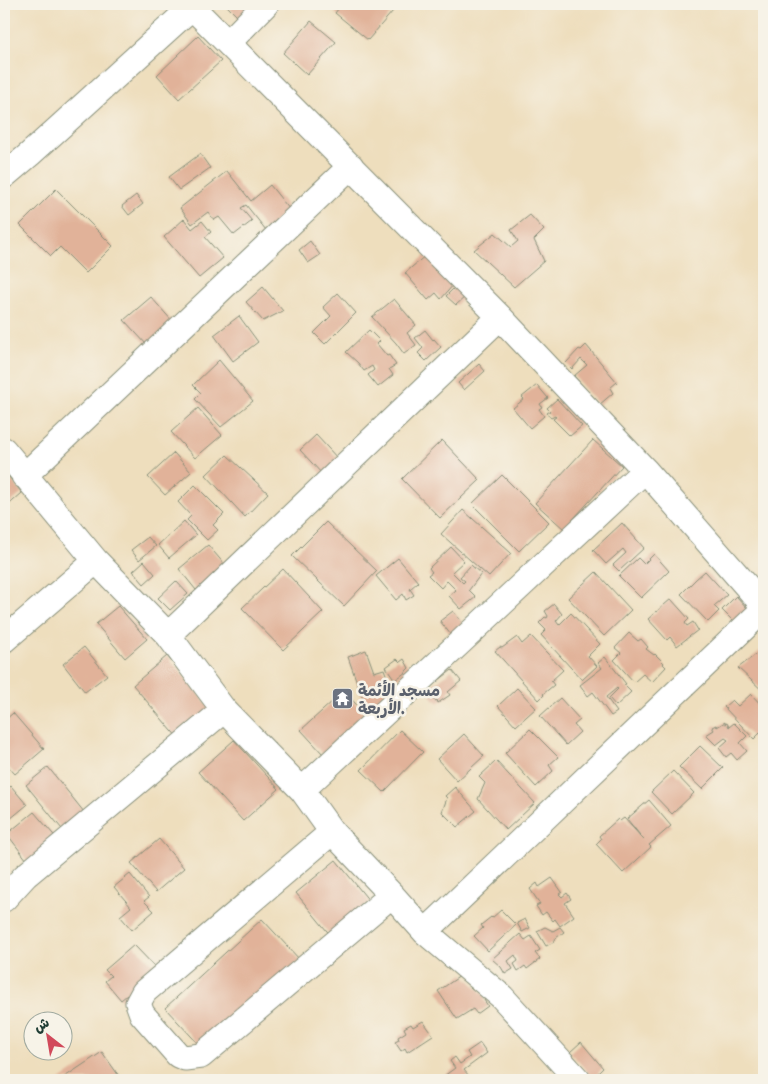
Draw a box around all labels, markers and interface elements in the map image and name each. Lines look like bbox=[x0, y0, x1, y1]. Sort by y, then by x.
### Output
place label: مسجد الأئمة الأربعة. bbox=[358, 679, 440, 722]
temple icon: مسجد الأئمة الأربعة. bbox=[330, 687, 354, 711]
north arrow bbox=[22, 1012, 72, 1062]
text: ش bbox=[30, 1013, 54, 1039]

